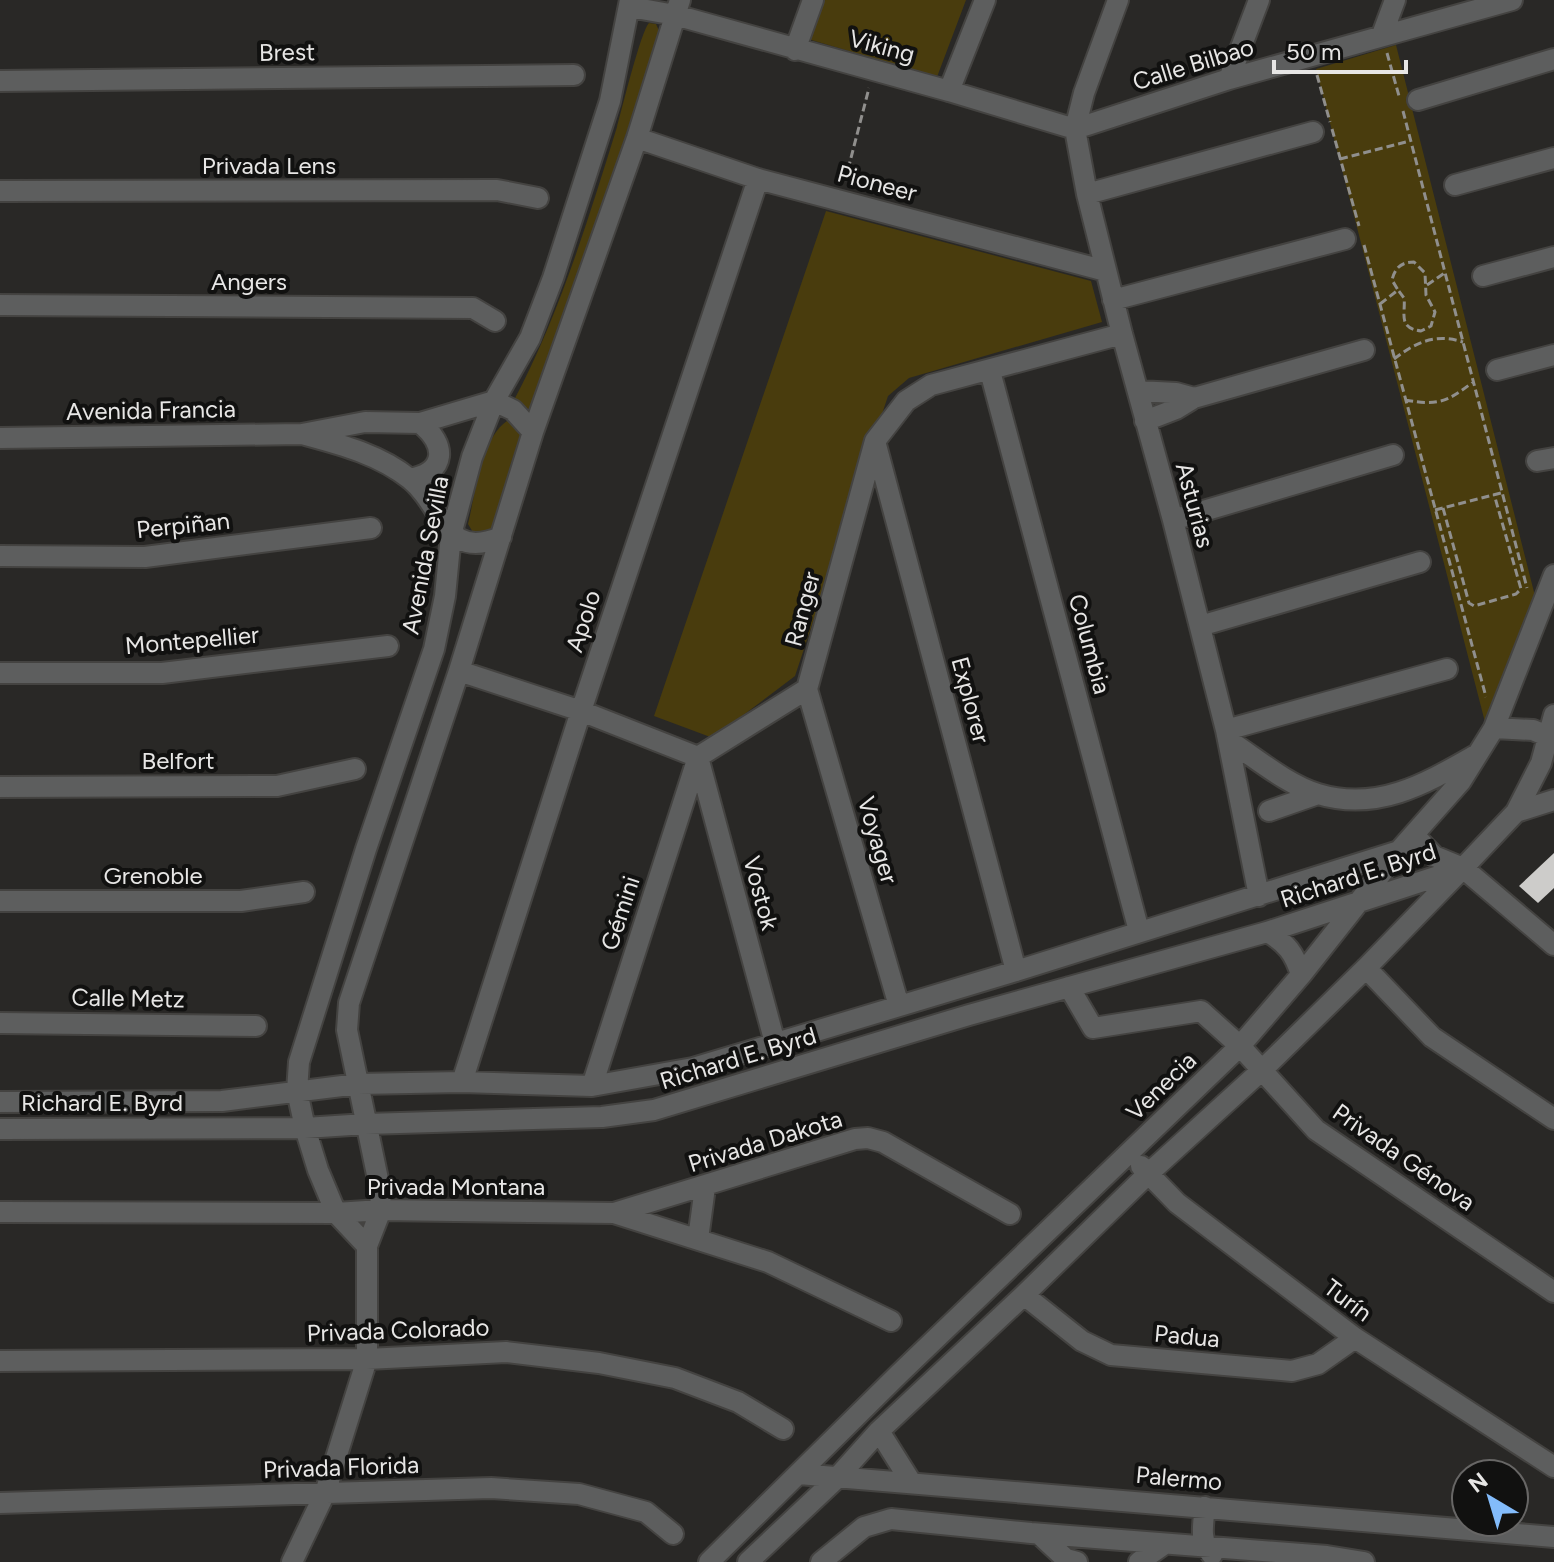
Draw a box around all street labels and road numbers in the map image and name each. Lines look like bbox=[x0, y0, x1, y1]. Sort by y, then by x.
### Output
street label: Viking bbox=[846, 23, 918, 69]
street label: Calle Bilbao bbox=[1129, 32, 1257, 96]
street label: Brest bbox=[259, 37, 315, 67]
street label: Privada Lens bbox=[202, 151, 336, 180]
street label: Pioneer bbox=[834, 158, 920, 208]
street label: Angers bbox=[211, 267, 287, 296]
street label: Avenida Francia bbox=[66, 394, 236, 426]
street label: Asturias bbox=[1170, 459, 1220, 551]
street label: Avenida Sevilla bbox=[395, 473, 455, 637]
street label: Perpiñan bbox=[135, 506, 231, 544]
street label: Ranger bbox=[778, 569, 826, 649]
street label: Apolo bbox=[559, 586, 607, 656]
street label: Columbia bbox=[1063, 591, 1117, 697]
street label: Montepellier bbox=[124, 620, 260, 660]
street label: Explorer bbox=[946, 654, 996, 746]
street label: Belfort bbox=[142, 746, 214, 775]
street label: Voyager bbox=[852, 793, 904, 887]
street label: Richard E. Byrd bbox=[1277, 836, 1439, 914]
street label: Vostok bbox=[737, 853, 785, 933]
street label: Grenoble bbox=[103, 861, 203, 890]
street label: Gémini bbox=[594, 872, 646, 954]
street label: Calle Metz bbox=[71, 983, 185, 1013]
street label: Richard E. Byrd bbox=[656, 1020, 820, 1096]
street label: Venecia bbox=[1120, 1046, 1202, 1126]
street label: Richard E. Byrd bbox=[21, 1088, 183, 1117]
street label: Privada Génova bbox=[1327, 1097, 1481, 1217]
street label: Privada Dakota bbox=[685, 1104, 845, 1178]
street label: Privada Montana bbox=[367, 1172, 545, 1201]
street label: Turín bbox=[1318, 1273, 1378, 1327]
street label: Privada Colorado bbox=[306, 1312, 490, 1348]
street label: Padua bbox=[1153, 1319, 1221, 1353]
street label: Privada Florida bbox=[262, 1450, 420, 1484]
street label: Palermo bbox=[1135, 1460, 1223, 1496]

